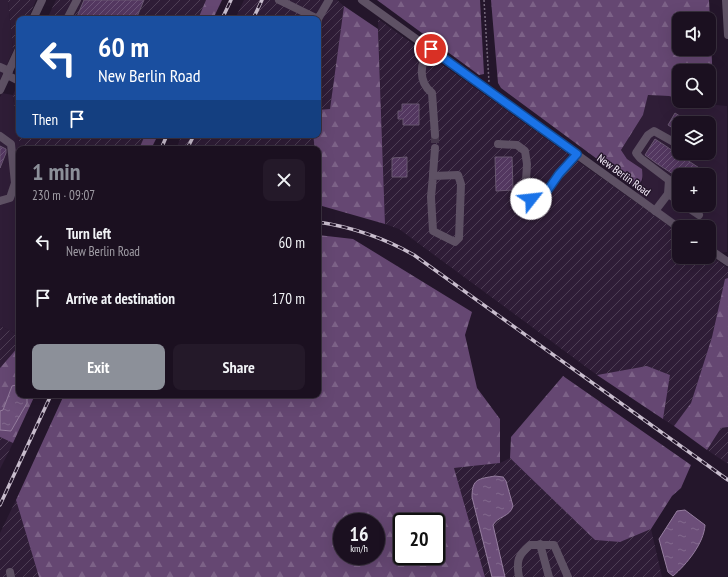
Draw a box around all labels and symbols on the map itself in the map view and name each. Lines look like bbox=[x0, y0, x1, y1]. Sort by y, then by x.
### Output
pin bbox=[414, 32, 448, 66]
street label: New Berlin Road bbox=[595, 151, 654, 199]
position arrow bbox=[510, 178, 552, 220]
speed limit sign: 20 bbox=[393, 513, 445, 565]

